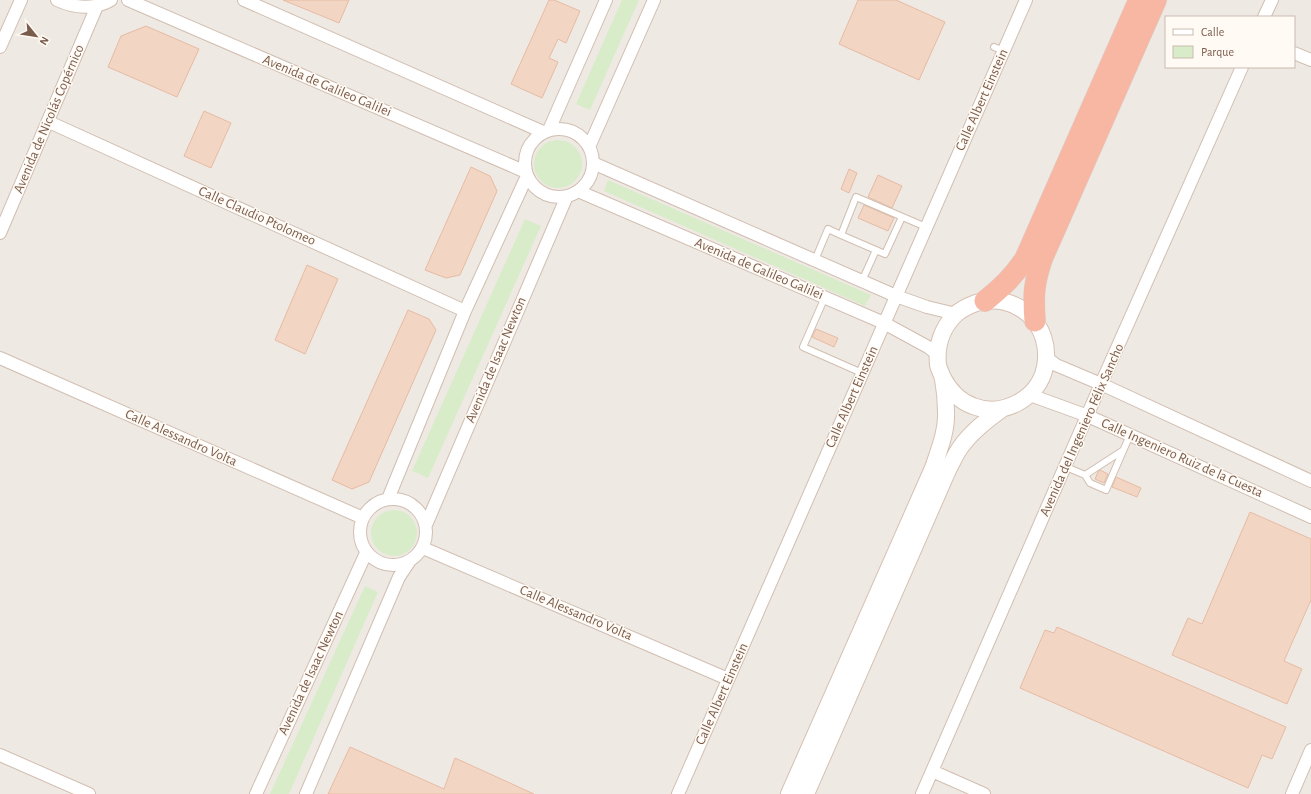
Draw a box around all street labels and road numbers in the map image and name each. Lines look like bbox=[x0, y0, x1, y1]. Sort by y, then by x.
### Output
street label: Avenida de Nicolás Copérnico bbox=[10, 42, 88, 196]
street label: Calle Albert Einstein bbox=[953, 47, 1011, 153]
street label: Avenida de Galileo Galilei bbox=[261, 53, 393, 119]
street label: Calle Claudio Ptolomeo bbox=[196, 184, 318, 248]
street label: Avenida de Galileo Galilei bbox=[693, 236, 825, 302]
street label: Avenida de Isaac Newton bbox=[463, 295, 529, 425]
street label: Avenida del Ingeniero Félix Sancho bbox=[1037, 341, 1127, 519]
street label: Calle Albert Einstein bbox=[823, 344, 881, 450]
street label: Calle Alessandro Volta bbox=[123, 407, 240, 469]
street label: Calle Ingeniero Ruiz de la Cuesta bbox=[1099, 416, 1265, 500]
street label: Calle Alessandro Volta bbox=[518, 583, 635, 643]
street label: Avenida de Isaac Newton bbox=[276, 609, 346, 737]
street label: Calle Albert Einstein bbox=[693, 641, 751, 747]

